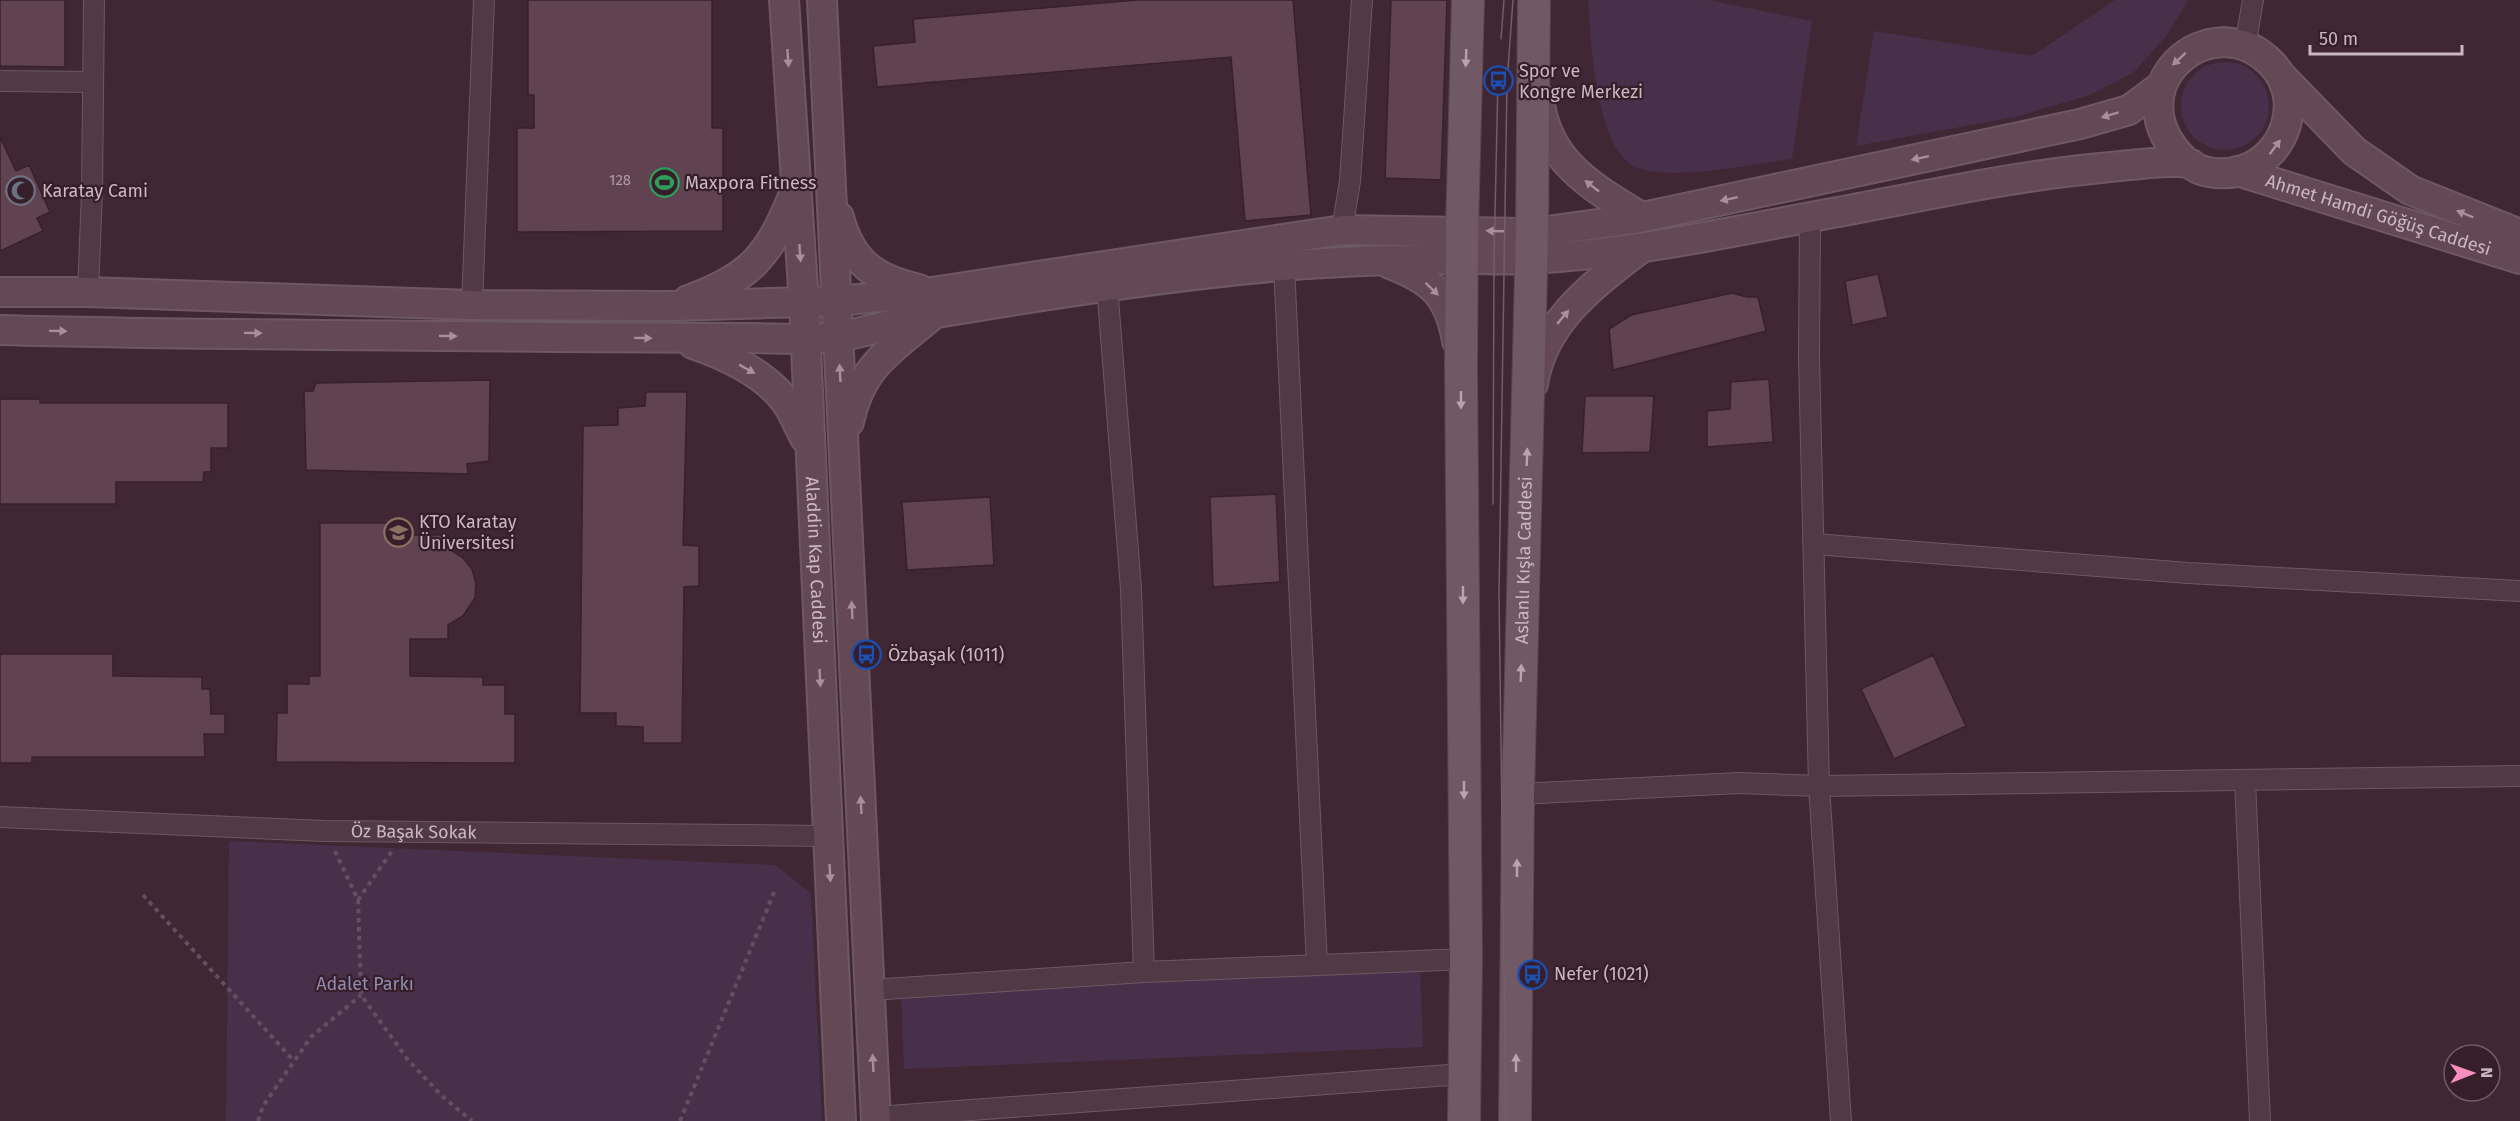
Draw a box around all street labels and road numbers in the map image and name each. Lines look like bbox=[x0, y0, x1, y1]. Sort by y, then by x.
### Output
street label: Ahmet Hamdi Göğüş Caddesi bbox=[2263, 170, 2494, 260]
street label: Aladdin Kap Caddesi bbox=[801, 476, 830, 644]
street label: Aslanlı Kışla Caddesi bbox=[1511, 476, 1537, 644]
street label: Öz Başak Sokak bbox=[351, 820, 478, 844]

